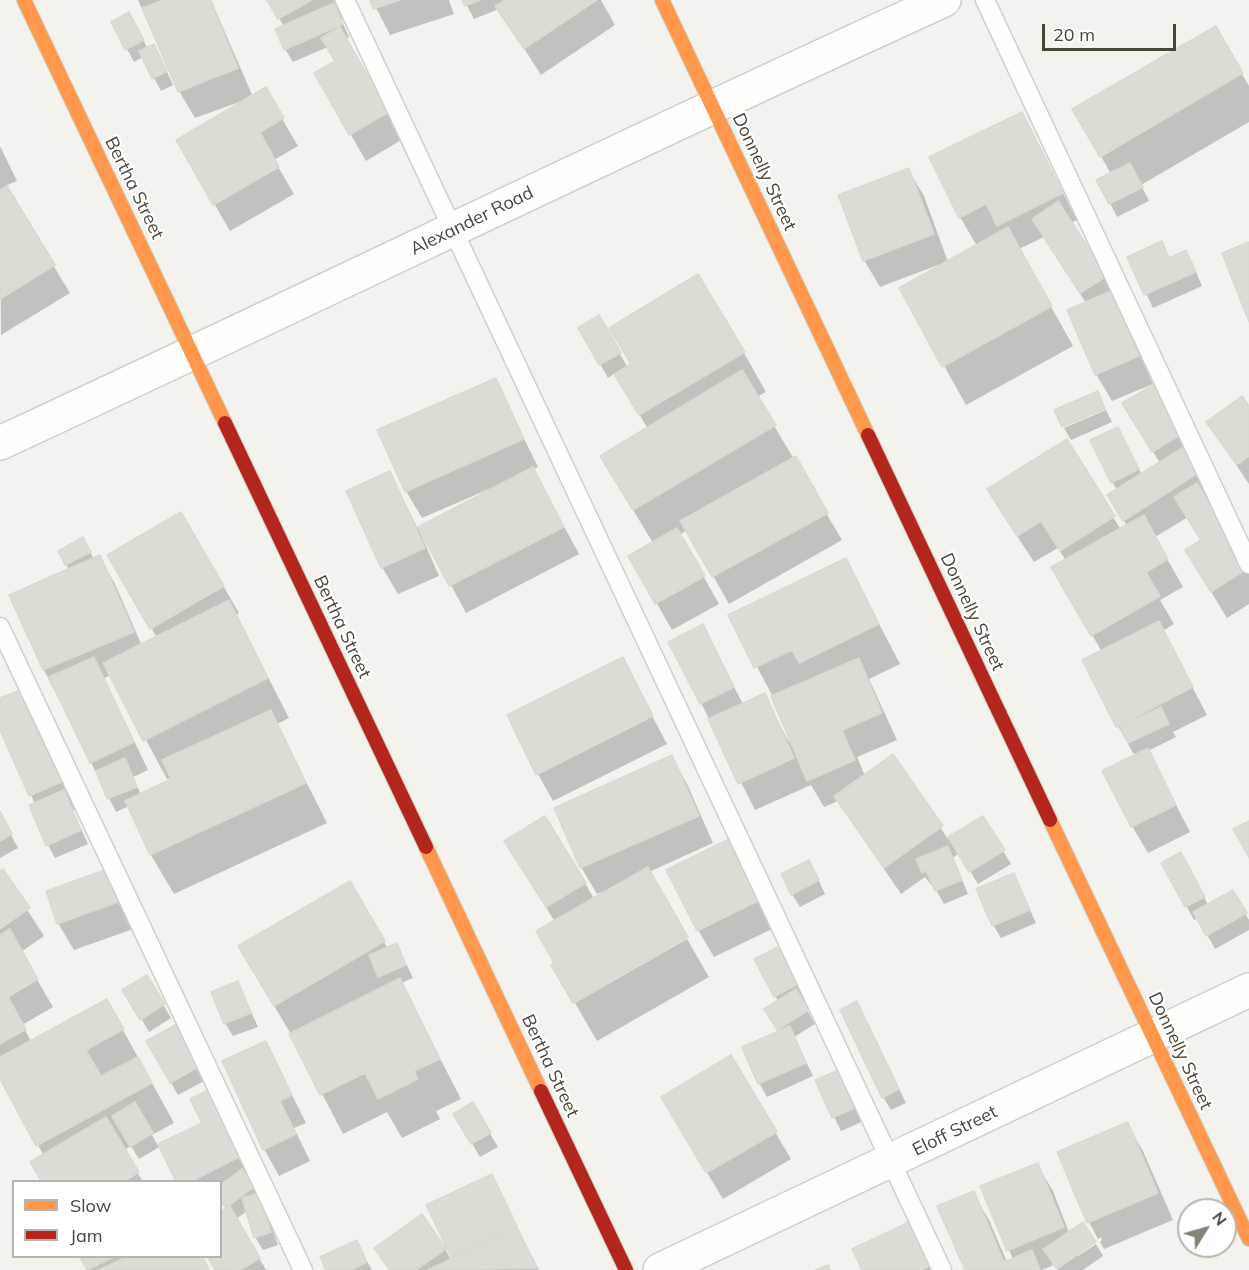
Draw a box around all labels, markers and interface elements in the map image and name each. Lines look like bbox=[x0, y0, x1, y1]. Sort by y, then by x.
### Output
scale bar bbox=[1045, 12, 1178, 50]
text: 20 m bbox=[1053, 23, 1095, 46]
street label: Donnelly Street bbox=[727, 110, 801, 234]
street label: Bertha Street bbox=[100, 133, 168, 243]
street label: Alexander Road bbox=[407, 182, 537, 260]
street label: Donnelly Street bbox=[935, 550, 1009, 674]
street label: Bertha Street bbox=[309, 572, 375, 682]
street label: Donnelly Street bbox=[1143, 989, 1217, 1113]
street label: Bertha Street bbox=[517, 1011, 583, 1121]
street label: Eloff Street bbox=[909, 1101, 1001, 1161]
legend bbox=[12, 1180, 222, 1258]
text: Slow bbox=[70, 1194, 111, 1217]
north arrow bbox=[1177, 1198, 1237, 1258]
text: N bbox=[1208, 1208, 1231, 1229]
text: Jam bbox=[70, 1224, 103, 1247]

